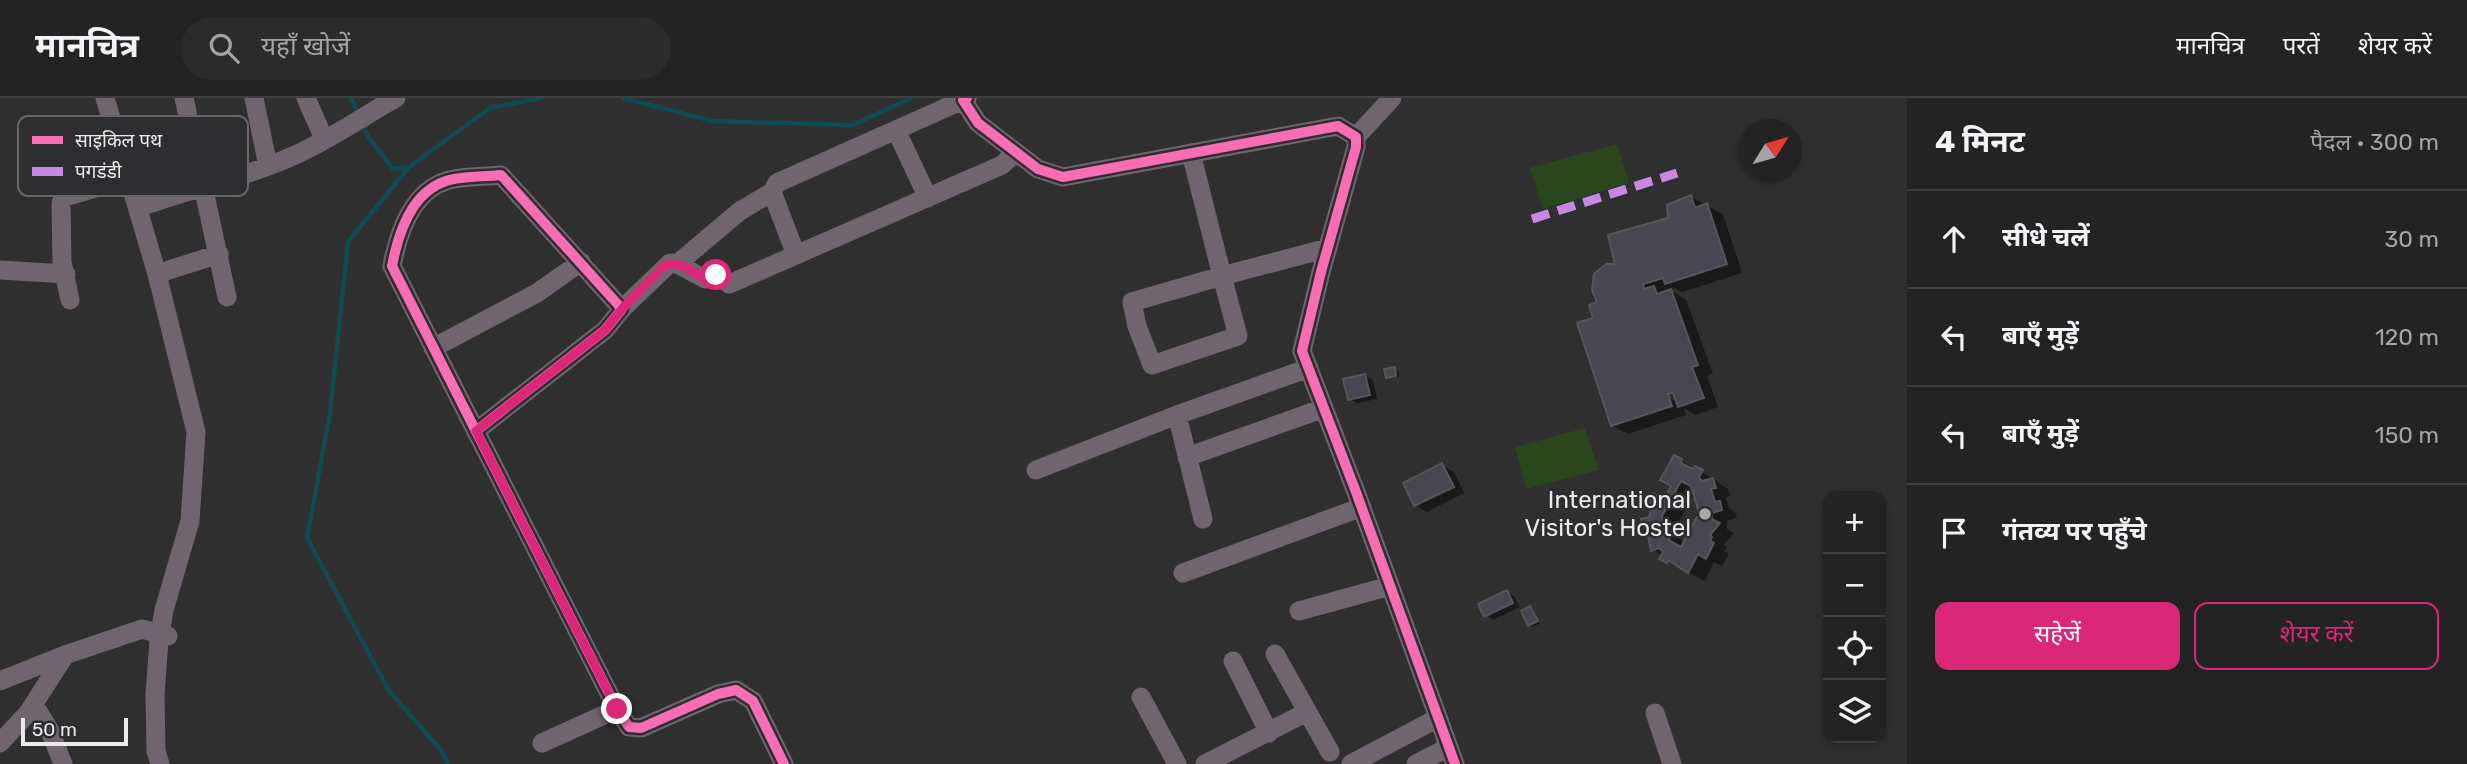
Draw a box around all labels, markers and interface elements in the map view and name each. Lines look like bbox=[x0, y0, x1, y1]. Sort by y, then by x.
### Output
search box bbox=[181, 17, 671, 80]
text: मानचित्र bbox=[35, 26, 139, 65]
icon: search bbox=[205, 29, 243, 67]
text: यहाँ खोजें bbox=[261, 31, 350, 62]
text: मानचित्र bbox=[2176, 32, 2245, 60]
text: परतें bbox=[2283, 32, 2320, 60]
text: शेयर करें bbox=[2358, 32, 2432, 60]
legend bbox=[18, 116, 248, 196]
north arrow bbox=[1739, 119, 1802, 182]
text: 4 मिनट bbox=[1935, 124, 2025, 160]
text: पैदल · 300 m bbox=[2310, 128, 2439, 156]
text: साइकिल पथ bbox=[75, 129, 163, 152]
text: पगडंडी bbox=[75, 160, 123, 183]
icon: ahead bbox=[1935, 220, 1973, 258]
text: सीधे चलें bbox=[2002, 222, 2090, 253]
text: 30 m bbox=[2384, 225, 2439, 253]
route start bbox=[700, 259, 731, 290]
icon: left bbox=[1935, 318, 1973, 356]
text: बाएँ मुड़ें bbox=[2002, 320, 2079, 351]
text: 120 m bbox=[2375, 323, 2439, 351]
icon: left bbox=[1935, 416, 1973, 454]
text: बाएँ मुड़ें bbox=[2002, 418, 2079, 449]
text: 150 m bbox=[2375, 421, 2439, 449]
place label: International Visitor's Hostel bbox=[1525, 486, 1691, 542]
map controls bbox=[1823, 491, 1886, 743]
button: + bbox=[1823, 491, 1886, 554]
marker: International Visitor's Hostel bbox=[1697, 506, 1713, 522]
icon: arrive bbox=[1935, 514, 1973, 552]
text: गंतव्य पर पहुँचे bbox=[2002, 516, 2147, 547]
button: − bbox=[1823, 554, 1886, 617]
button: सहेजें bbox=[1935, 602, 2180, 670]
button: शेयर करें bbox=[2194, 602, 2439, 670]
button: locate bbox=[1823, 617, 1886, 680]
button: layers bbox=[1823, 680, 1886, 743]
route end bbox=[601, 693, 632, 724]
scale bar bbox=[21, 715, 128, 747]
text: 50 m bbox=[32, 718, 77, 741]

